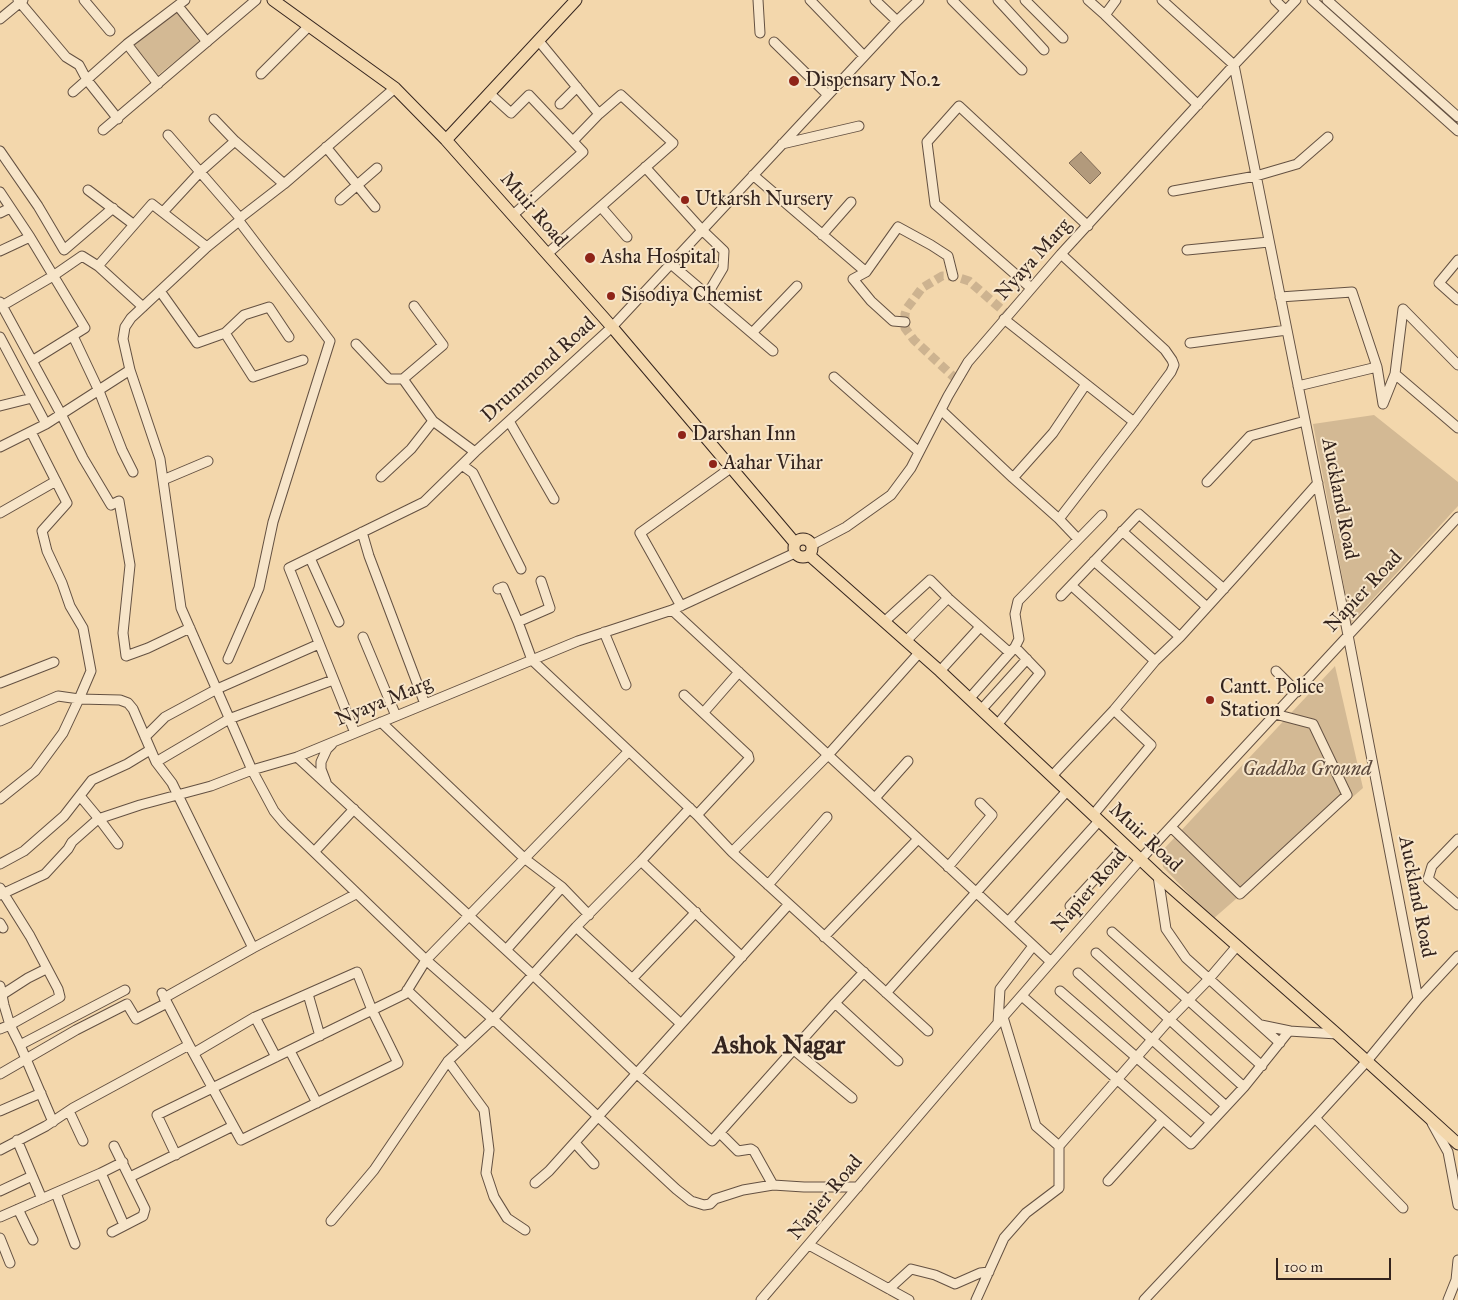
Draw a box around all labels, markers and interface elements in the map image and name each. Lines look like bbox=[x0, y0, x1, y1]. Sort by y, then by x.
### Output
place label: Dispensary No.2 bbox=[805, 69, 941, 93]
marker: Dispensary No.2 bbox=[787, 74, 801, 88]
street label: Muir Road bbox=[494, 168, 572, 252]
place label: Utkarsh Nursery bbox=[695, 188, 833, 212]
marker: Utkarsh Nursery bbox=[679, 194, 691, 206]
street label: Nyaya Marg bbox=[991, 214, 1077, 306]
place label: Asha Hospital bbox=[601, 246, 717, 270]
marker: Asha Hospital bbox=[583, 251, 597, 265]
place label: Sisodiya Chemist bbox=[621, 284, 762, 308]
marker: Sisodiya Chemist bbox=[605, 290, 617, 302]
street label: Drummond Road bbox=[477, 312, 601, 428]
place label: Darshan Inn bbox=[692, 423, 796, 447]
marker: Darshan Inn bbox=[676, 429, 688, 441]
street label: Auckland Road bbox=[1315, 436, 1363, 562]
place label: Aahar Vihar bbox=[723, 452, 823, 476]
marker: Aahar Vihar bbox=[707, 458, 719, 470]
street label: Napier Road bbox=[1320, 546, 1408, 638]
street label: Nyaya Marg bbox=[332, 672, 436, 732]
place label: Cantt. Police Station bbox=[1220, 676, 1324, 723]
marker: Cantt. Police Station bbox=[1204, 694, 1216, 706]
park label: Gaddha Ground bbox=[1242, 758, 1372, 782]
street label: Muir Road bbox=[1104, 798, 1186, 878]
street label: Auckland Road bbox=[1392, 834, 1440, 960]
street label: Napier Road bbox=[1047, 844, 1133, 938]
district label: Ashok Nagar bbox=[713, 1032, 845, 1062]
street label: Napier Road bbox=[784, 1151, 868, 1245]
scale bar bbox=[1278, 1248, 1393, 1280]
text: 100 m bbox=[1284, 1258, 1323, 1276]

